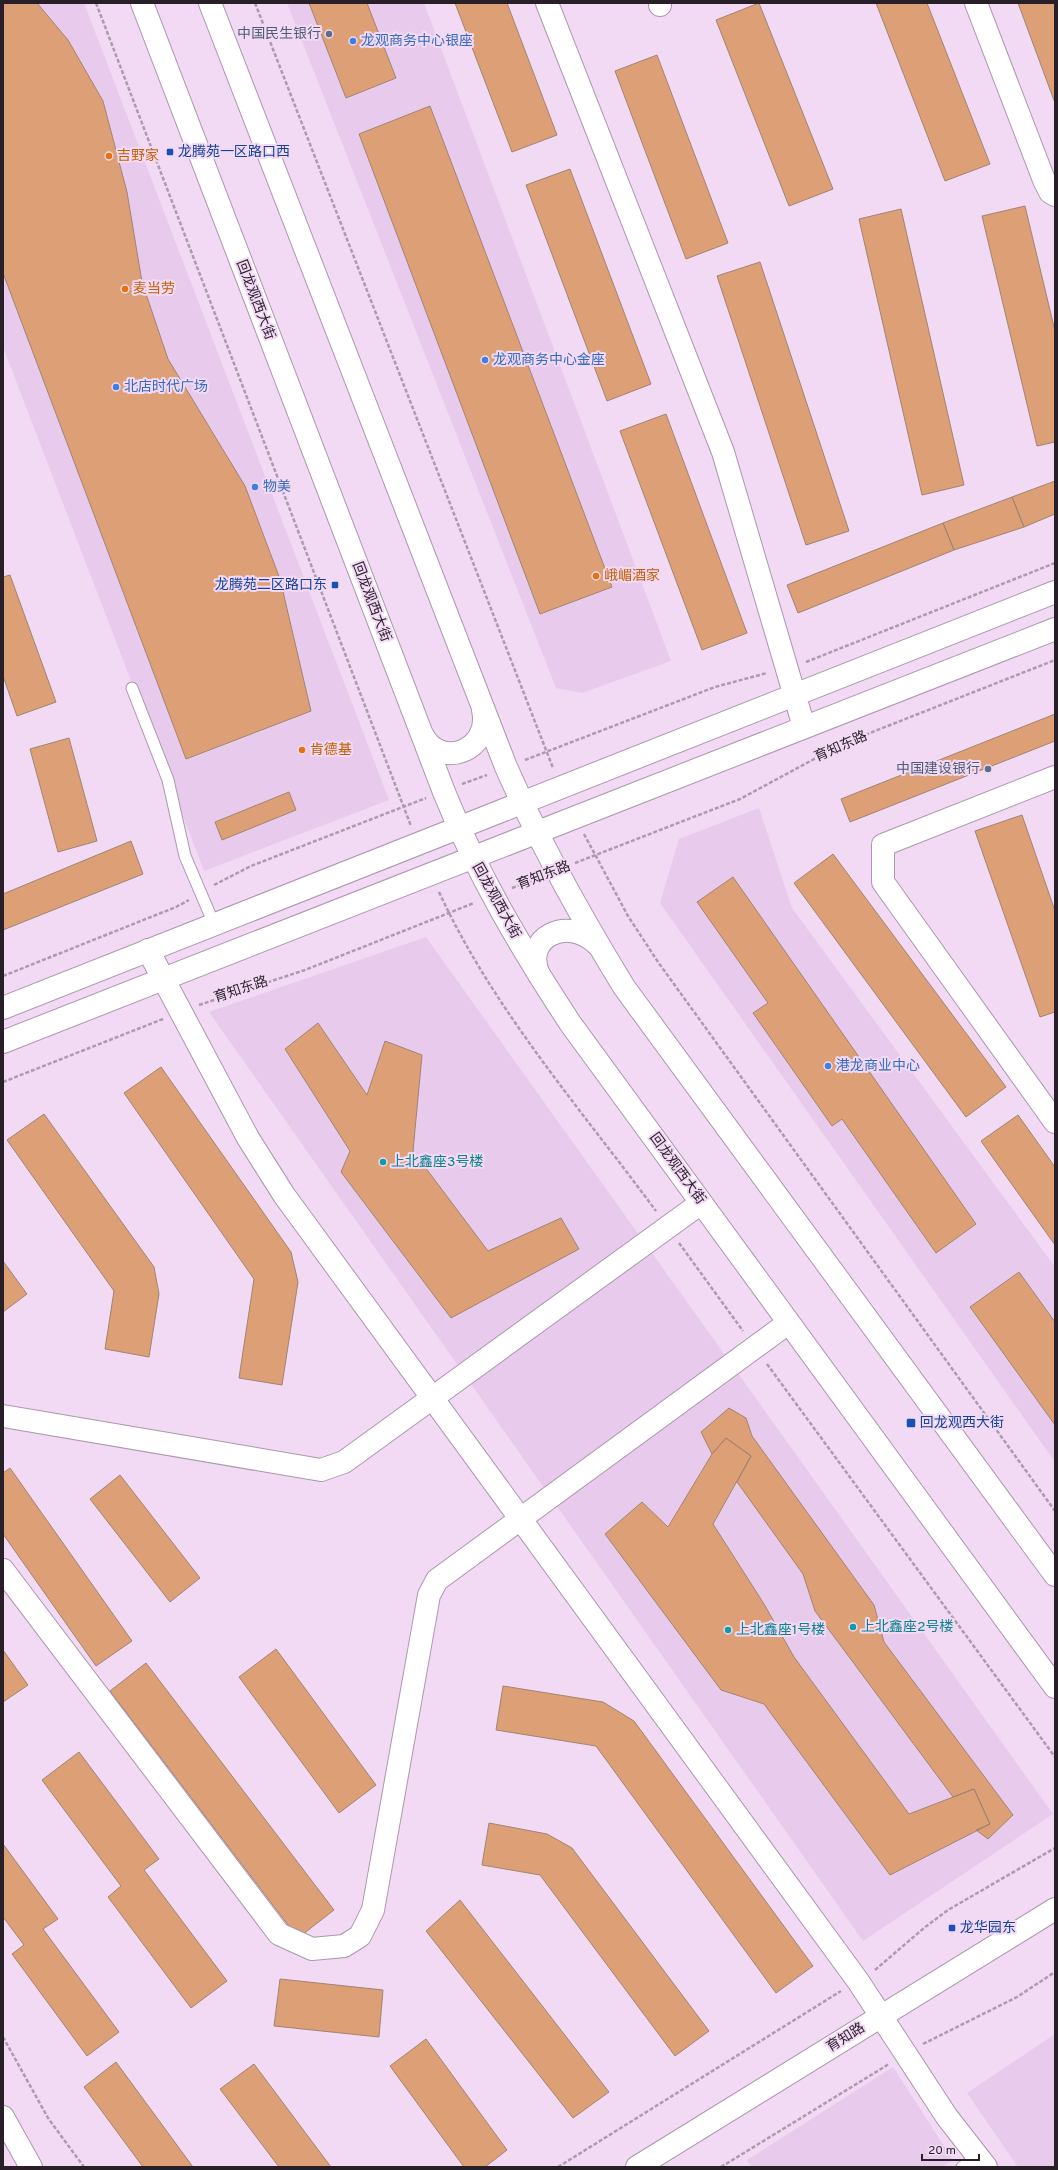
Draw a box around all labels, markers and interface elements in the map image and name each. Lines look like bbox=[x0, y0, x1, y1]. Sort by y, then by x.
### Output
place label: 中国民生银行 bbox=[237, 26, 321, 43]
marker: 中国民生银行 bbox=[324, 29, 334, 39]
place label: 龙观商务中心银座 bbox=[361, 32, 473, 50]
marker: 龙观商务中心银座 bbox=[348, 36, 358, 46]
place label: 龙腾苑一区路口西 bbox=[178, 143, 290, 161]
place label: 吉野家 bbox=[117, 147, 159, 165]
marker: 龙腾苑一区路口西 bbox=[165, 147, 175, 157]
marker: 吉野家 bbox=[104, 151, 114, 161]
street label: 回龙观西大街 bbox=[232, 257, 279, 342]
place label: 麦当劳 bbox=[133, 281, 175, 298]
marker: 麦当劳 bbox=[120, 284, 130, 294]
place label: 龙观商务中心金座 bbox=[493, 351, 605, 369]
marker: 龙观商务中心金座 bbox=[480, 355, 490, 365]
place label: 北店时代广场 bbox=[124, 378, 208, 396]
marker: 北店时代广场 bbox=[111, 382, 121, 392]
place label: 物美 bbox=[263, 478, 291, 496]
marker: 物美 bbox=[250, 482, 260, 492]
street label: 回龙观西大街 bbox=[348, 559, 395, 644]
place label: 峨嵋酒家 bbox=[604, 567, 660, 585]
marker: 峨嵋酒家 bbox=[591, 571, 601, 581]
place label: 龙腾苑二区路口东 bbox=[215, 576, 327, 594]
marker: 龙腾苑二区路口东 bbox=[330, 580, 340, 590]
street label: 育知东路 bbox=[812, 728, 870, 766]
place label: 肯德基 bbox=[310, 741, 352, 759]
marker: 肯德基 bbox=[297, 745, 307, 755]
place label: 中国建设银行 bbox=[896, 761, 980, 778]
marker: 中国建设银行 bbox=[983, 764, 993, 774]
street label: 育知东路 bbox=[515, 858, 573, 894]
street label: 回龙观西大街 bbox=[468, 860, 525, 942]
street label: 育知东路 bbox=[212, 973, 270, 1007]
place label: 港龙商业中心 bbox=[836, 1057, 920, 1075]
marker: 港龙商业中心 bbox=[823, 1061, 833, 1071]
street label: 回龙观西大街 bbox=[645, 1129, 709, 1208]
place label: 上北鑫座3号楼 bbox=[391, 1153, 483, 1171]
marker: 上北鑫座3号楼 bbox=[378, 1157, 388, 1167]
place label: 回龙观西大街 bbox=[920, 1414, 1004, 1432]
marker: 回龙观西大街 bbox=[905, 1417, 917, 1429]
place label: 上北鑫座2号楼 bbox=[861, 1618, 954, 1636]
place label: 上北鑫座1号楼 bbox=[736, 1621, 825, 1639]
marker: 上北鑫座2号楼 bbox=[848, 1622, 858, 1632]
marker: 上北鑫座1号楼 bbox=[723, 1625, 733, 1635]
place label: 龙华园东 bbox=[960, 1919, 1016, 1937]
marker: 龙华园东 bbox=[947, 1923, 957, 1933]
street label: 育知路 bbox=[824, 2020, 868, 2056]
scale bar bbox=[922, 2136, 979, 2162]
text: 20 m bbox=[928, 2143, 956, 2159]

